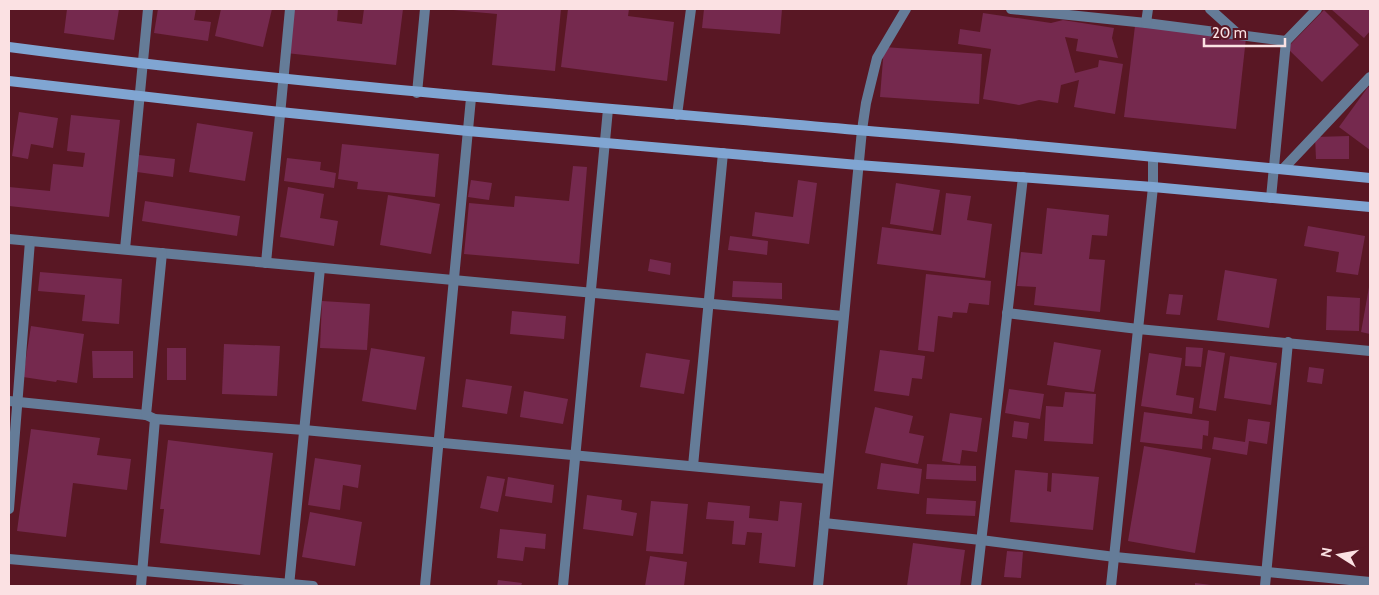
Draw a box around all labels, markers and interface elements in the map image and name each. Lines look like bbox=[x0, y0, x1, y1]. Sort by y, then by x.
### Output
scale bar bbox=[1204, 15, 1285, 47]
text: 20 m bbox=[1212, 24, 1247, 42]
north arrow bbox=[1314, 530, 1364, 580]
text: N bbox=[1316, 546, 1336, 559]

